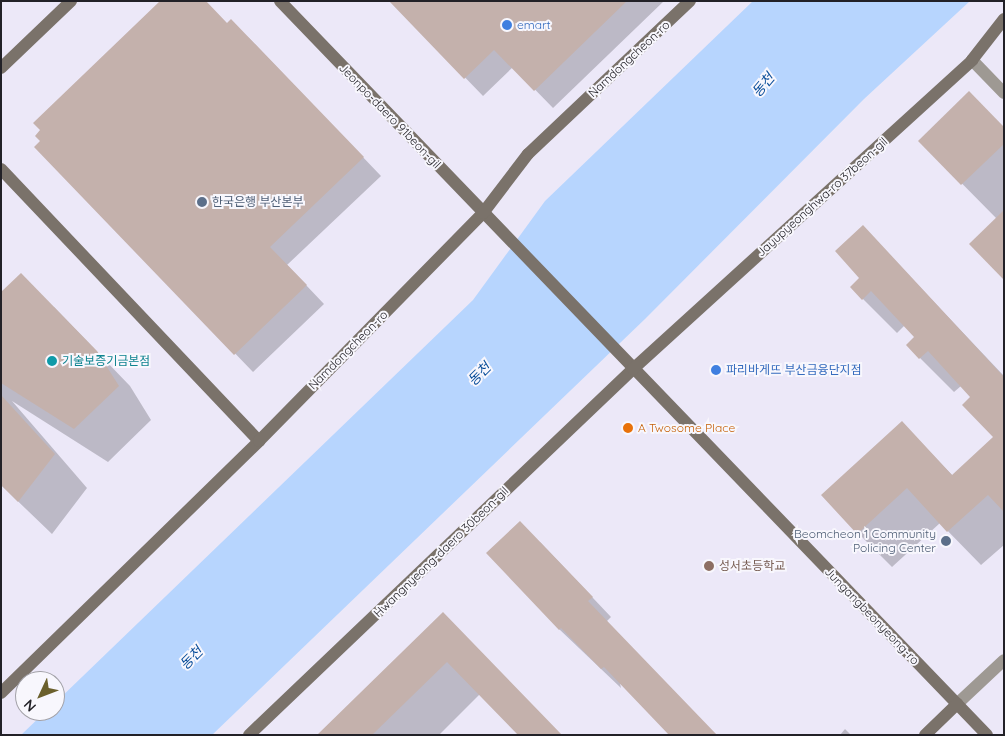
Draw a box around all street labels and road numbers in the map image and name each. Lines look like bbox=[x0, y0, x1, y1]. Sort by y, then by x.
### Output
street label: Namdongcheon-ro bbox=[585, 18, 673, 100]
street label: Jeonpo-daero 91beon-gil bbox=[336, 61, 444, 171]
street label: Jayupyeonghwa-ro 37beon-gil bbox=[754, 134, 890, 260]
street label: Namdongcheon-ro bbox=[305, 307, 391, 393]
street label: Hwangnyeong-daero 30beon-gil bbox=[371, 484, 511, 620]
street label: Jungangbeonyeong-ro bbox=[822, 564, 922, 668]

